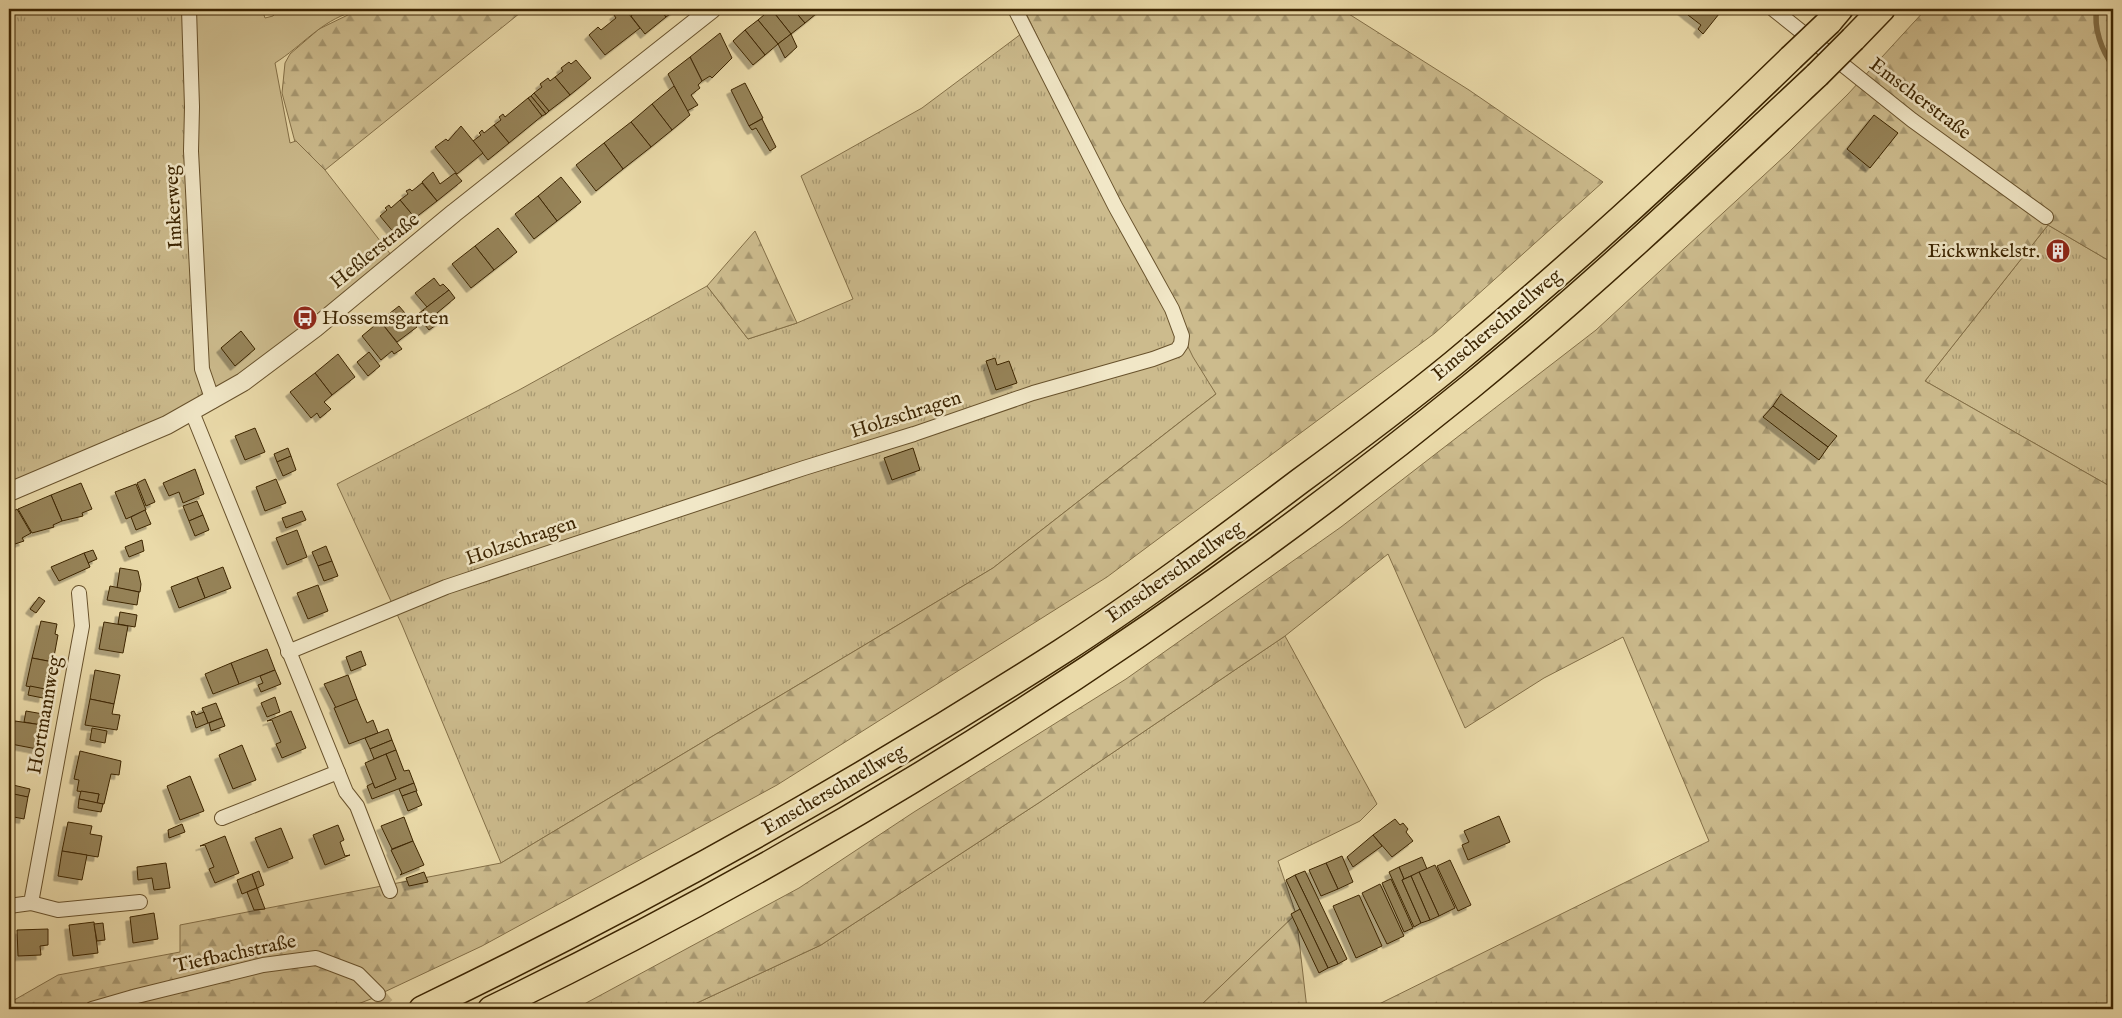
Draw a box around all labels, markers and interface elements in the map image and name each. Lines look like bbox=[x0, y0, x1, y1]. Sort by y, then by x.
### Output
street label: Emscherstraße bbox=[1864, 52, 1976, 146]
street label: Imkerweg bbox=[159, 163, 189, 250]
street label: Heßlerstraße bbox=[325, 207, 425, 295]
building icon: Eickwnkelstr. bbox=[2045, 238, 2071, 264]
place label: Eickwnkelstr. bbox=[1927, 239, 2040, 264]
street label: Emscherschnellweg bbox=[1427, 263, 1568, 387]
bus stop icon: Hossemsgarten bbox=[292, 305, 318, 331]
place label: Hossemsgarten bbox=[322, 306, 449, 331]
street label: Holzschragen bbox=[847, 385, 965, 445]
street label: Holzschragen bbox=[462, 510, 580, 572]
street label: Emscherschnellweg bbox=[1102, 515, 1249, 629]
street label: Hortmannweg bbox=[22, 653, 68, 776]
street label: Emscherschnellweg bbox=[758, 738, 911, 841]
street label: Tiefbachstraße bbox=[172, 929, 298, 979]

